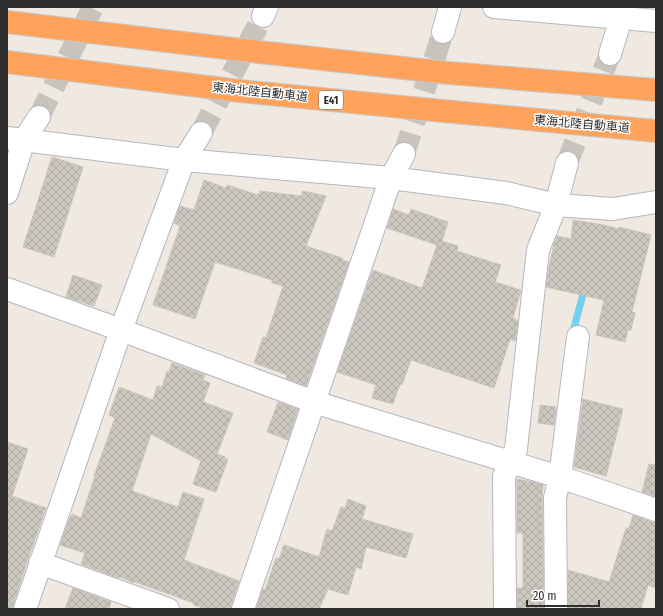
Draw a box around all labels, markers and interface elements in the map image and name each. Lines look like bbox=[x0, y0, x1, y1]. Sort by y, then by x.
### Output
street label: 東海北陸自動車道 bbox=[212, 80, 308, 104]
road number: E41 bbox=[319, 91, 343, 109]
street label: 東海北陸自動車道 bbox=[534, 113, 630, 135]
scale bar bbox=[527, 582, 599, 608]
text: 20 m bbox=[533, 589, 557, 603]

